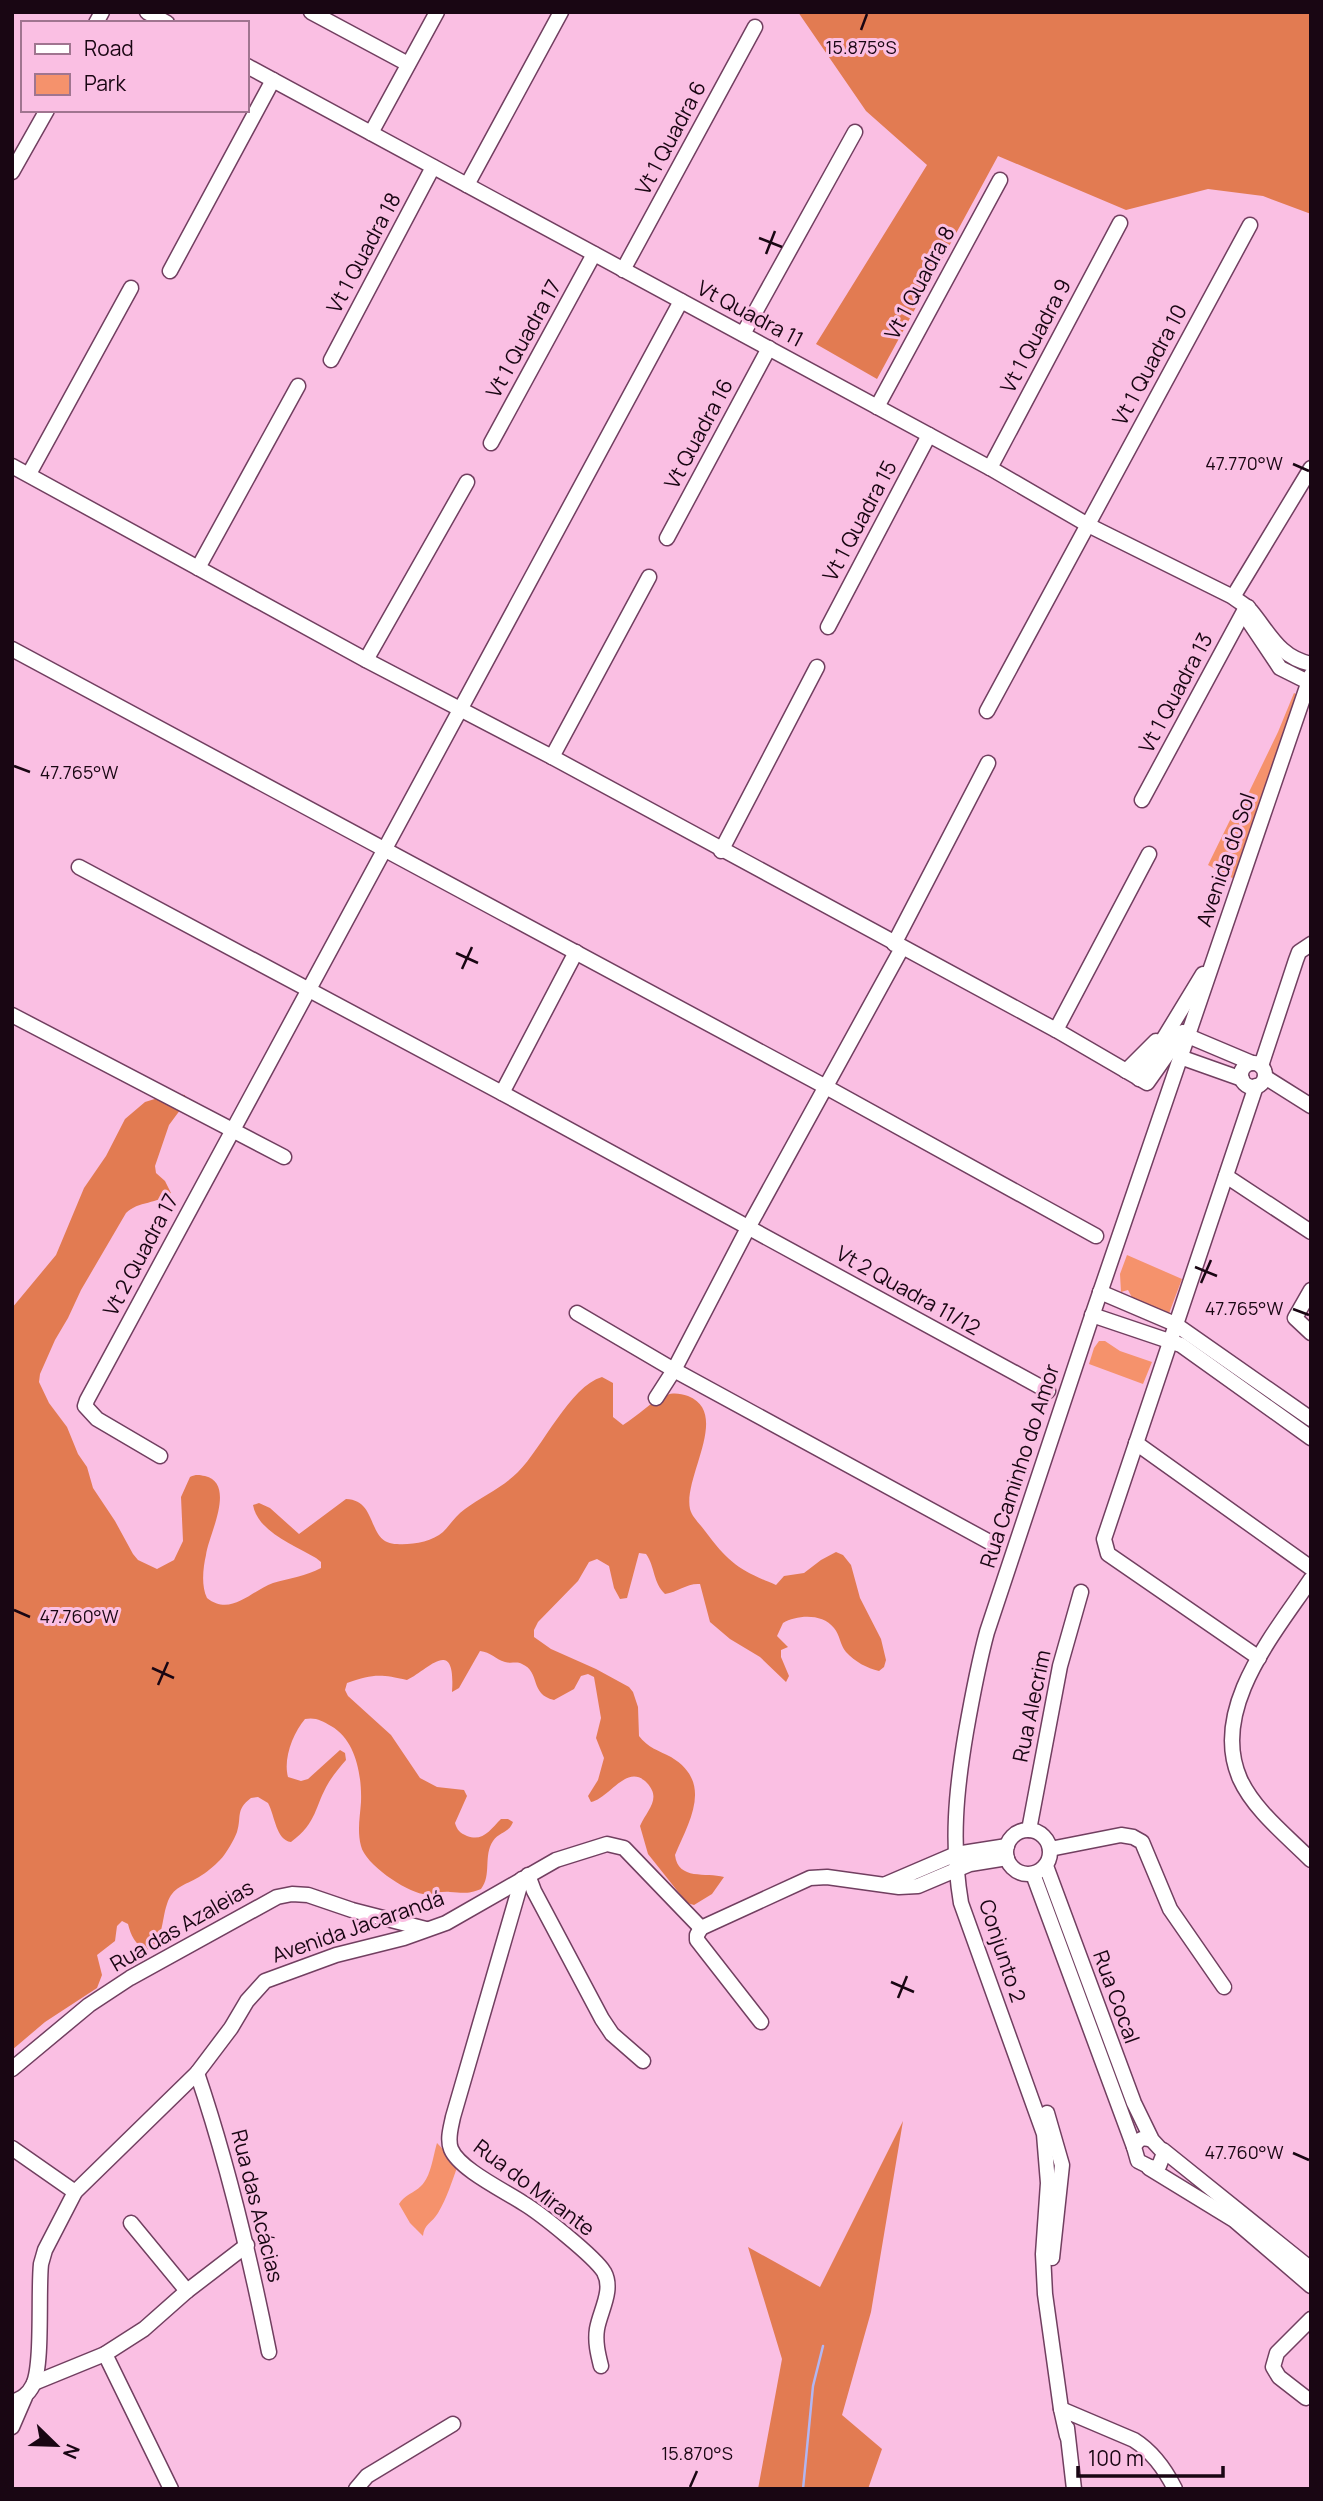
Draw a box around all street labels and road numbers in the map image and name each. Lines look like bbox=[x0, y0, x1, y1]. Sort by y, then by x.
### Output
street label: Vt 1 Quadra 6 bbox=[628, 76, 712, 200]
street label: Vt 1 Quadra 18 bbox=[320, 187, 407, 318]
street label: Vt 1 Quadra 8 bbox=[877, 221, 961, 344]
street label: Vt Quadra 11 bbox=[692, 273, 808, 353]
street label: Vt 1 Quadra 17 bbox=[479, 274, 567, 403]
street label: Vt 1 Quadra 9 bbox=[993, 274, 1077, 398]
street label: Vt 1 Quadra 10 bbox=[1105, 299, 1193, 430]
street label: Vt Quadra 16 bbox=[657, 373, 739, 494]
street label: Vt 1 Quadra 15 bbox=[816, 455, 903, 586]
street label: Vt 1 Quadra 13 bbox=[1132, 628, 1219, 758]
street label: Avenida do Sol bbox=[1189, 789, 1261, 930]
street label: Vt 2 Quadra 17 bbox=[96, 1188, 184, 1321]
street label: Vt 2 Quadra 11/12 bbox=[831, 1239, 986, 1341]
street label: Rua Caminho do Amor bbox=[973, 1360, 1065, 1571]
street label: Rua Alecrim bbox=[1005, 1647, 1057, 1764]
street label: Rua das Azaleias bbox=[105, 1873, 258, 1978]
street label: Avenida Jacarandá bbox=[268, 1883, 447, 1969]
street label: Conjunto 2 bbox=[973, 1896, 1033, 2006]
street label: Rua Cocal bbox=[1087, 1946, 1147, 2047]
street label: Rua das Acácias bbox=[225, 2127, 290, 2285]
street label: Rua do Mirante bbox=[468, 2132, 601, 2242]

